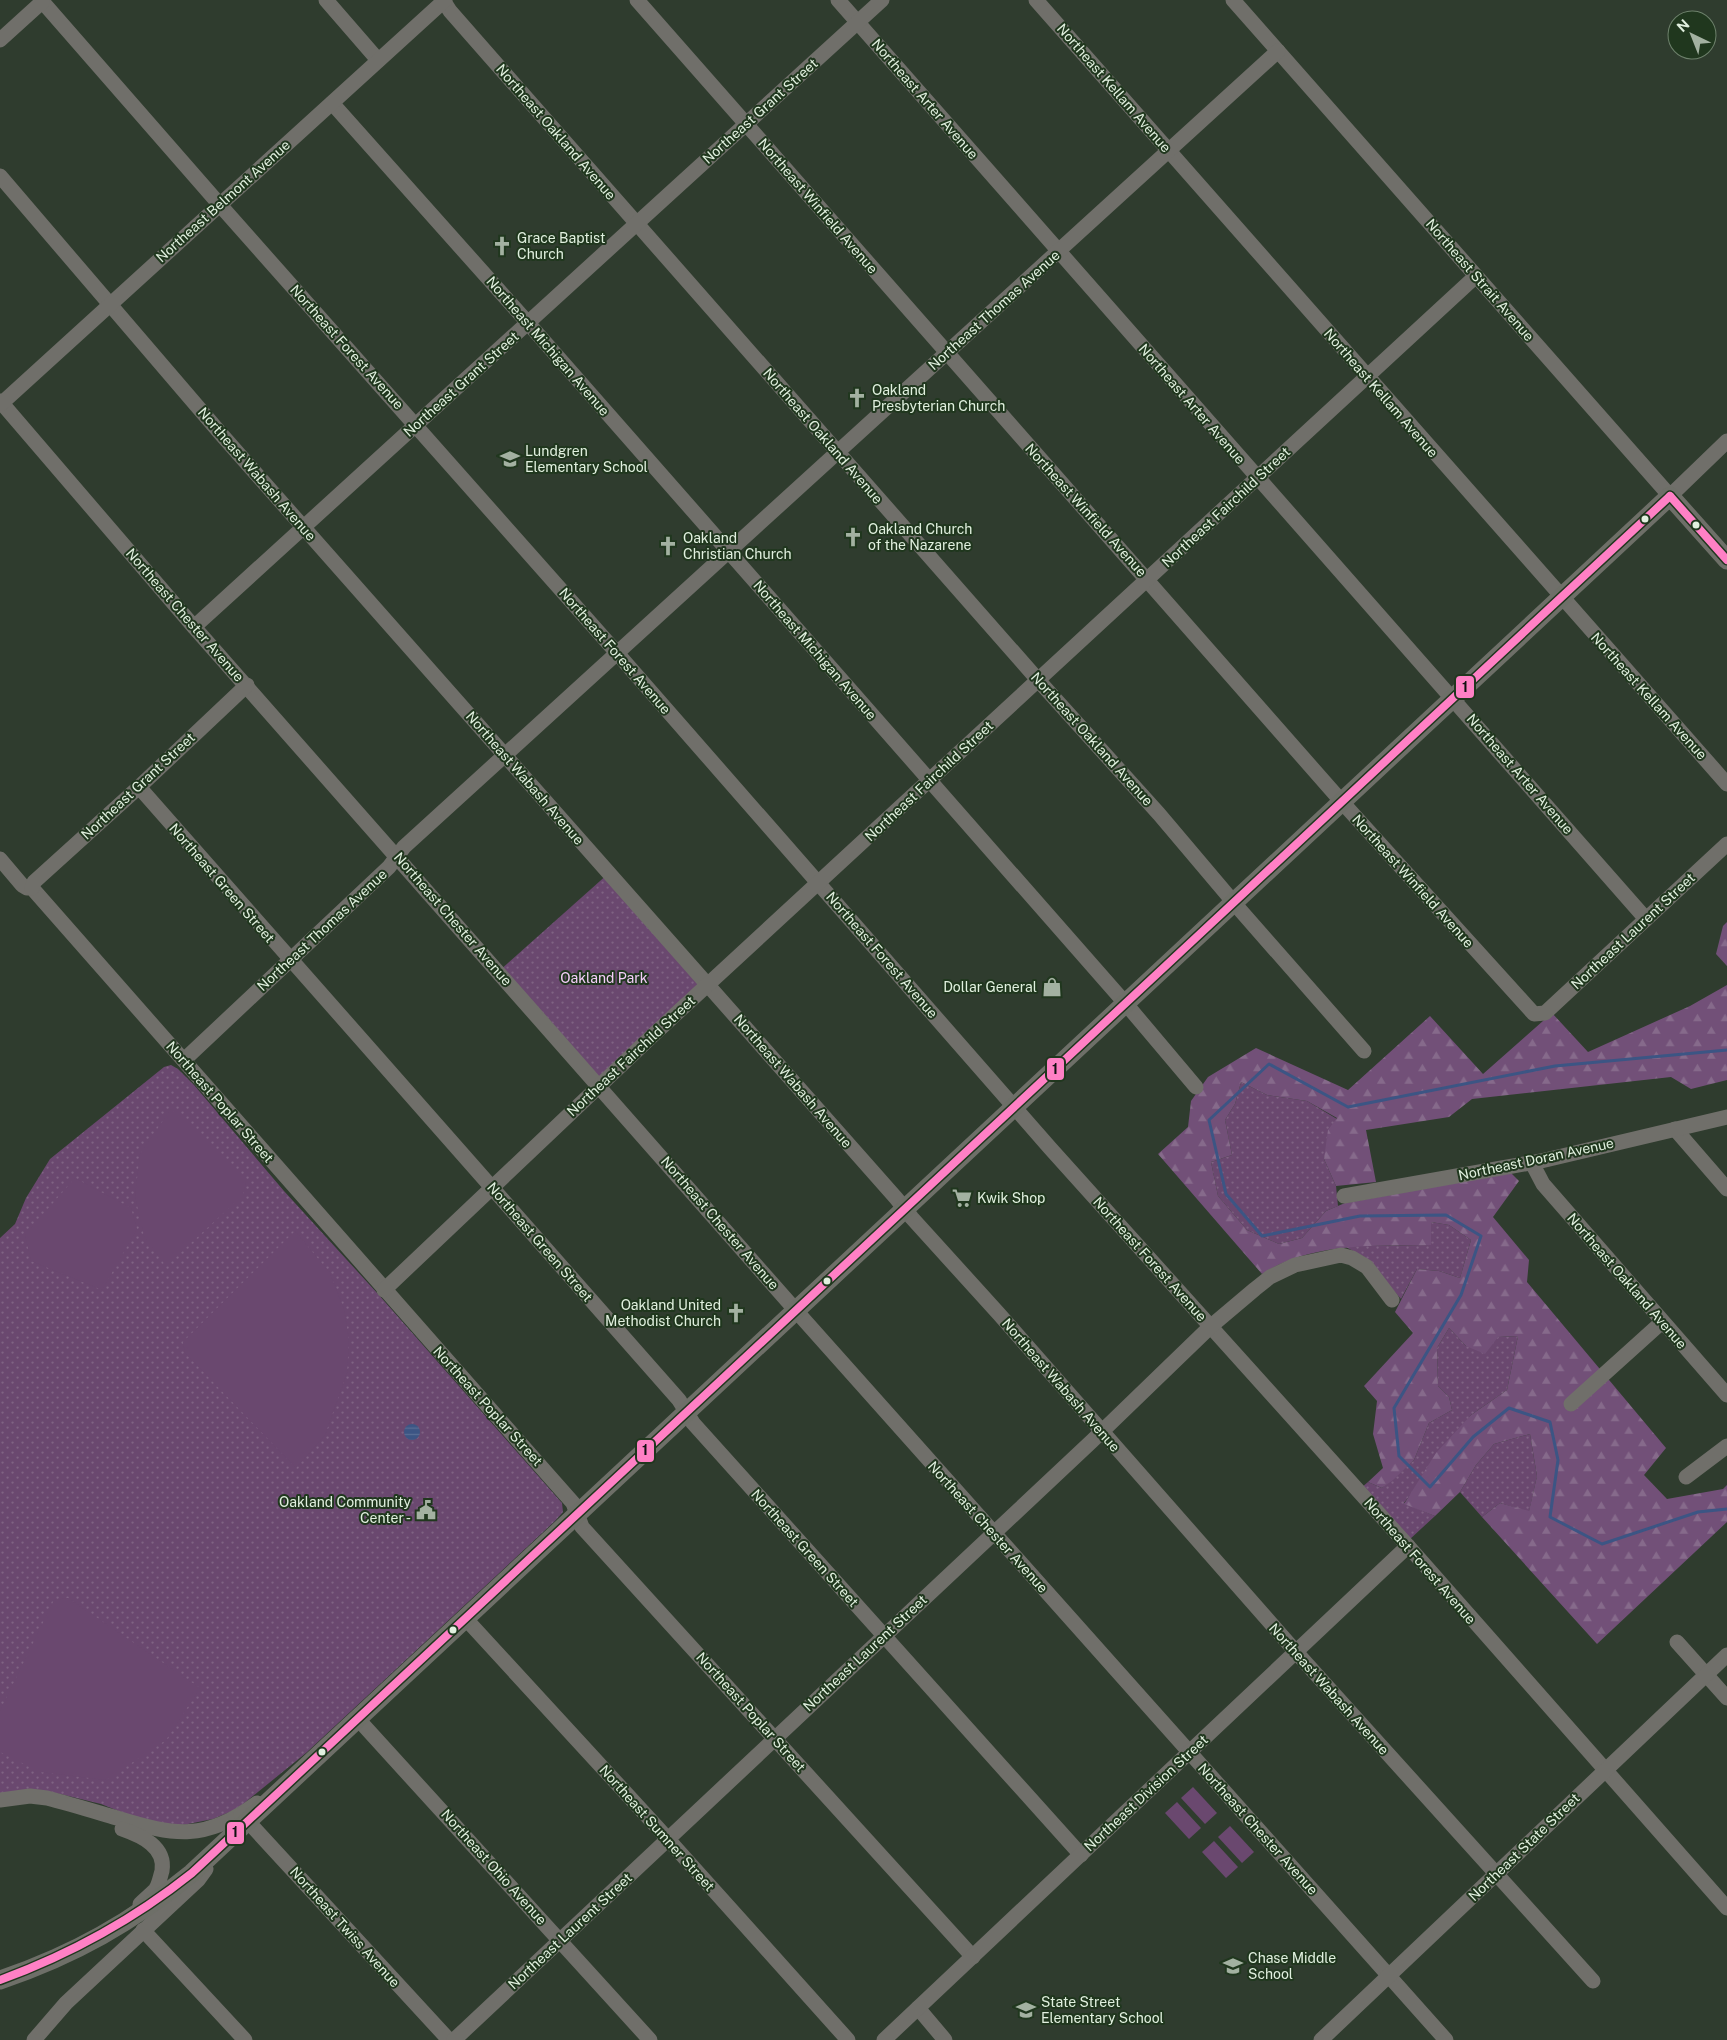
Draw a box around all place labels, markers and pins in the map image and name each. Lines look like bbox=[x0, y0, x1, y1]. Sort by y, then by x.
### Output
place label: Grace Baptist Church bbox=[517, 230, 605, 262]
church icon: Grace Baptist Church bbox=[491, 235, 513, 257]
place label: Oakland Presbyterian Church bbox=[872, 382, 1005, 414]
church icon: Oakland Presbyterian Church bbox=[846, 387, 868, 409]
place label: Lundgren Elementary School bbox=[525, 443, 648, 475]
school or university icon: Lundgren Elementary School bbox=[499, 448, 521, 470]
unlabelled marker bbox=[1640, 514, 1650, 524]
unlabelled marker bbox=[1691, 520, 1701, 530]
place label: Oakland Church of the Nazarene bbox=[868, 521, 972, 553]
church icon: Oakland Church of the Nazarene bbox=[842, 526, 864, 548]
place label: Oakland Christian Church bbox=[683, 530, 792, 562]
church icon: Oakland Christian Church bbox=[657, 535, 679, 557]
shop icon: Dollar General bbox=[1041, 976, 1063, 998]
place label: Dollar General bbox=[943, 979, 1037, 995]
supermarket icon: Kwik Shop bbox=[951, 1187, 973, 1209]
place label: Kwik Shop bbox=[977, 1190, 1045, 1206]
unlabelled marker bbox=[822, 1276, 832, 1286]
place label: Oakland United Methodist Church bbox=[605, 1297, 721, 1329]
church icon: Oakland United Methodist Church bbox=[725, 1302, 747, 1324]
place label: Oakland Community Center - bbox=[279, 1494, 412, 1526]
public building icon: Oakland Community Center - bbox=[415, 1499, 437, 1521]
unlabelled marker bbox=[448, 1625, 458, 1635]
unlabelled marker bbox=[317, 1747, 327, 1757]
place label: Chase Middle School bbox=[1248, 1950, 1336, 1982]
school or university icon: Chase Middle School bbox=[1222, 1955, 1244, 1977]
place label: State Street Elementary School bbox=[1041, 1994, 1164, 2026]
school or university icon: State Street Elementary School bbox=[1015, 1999, 1037, 2021]

